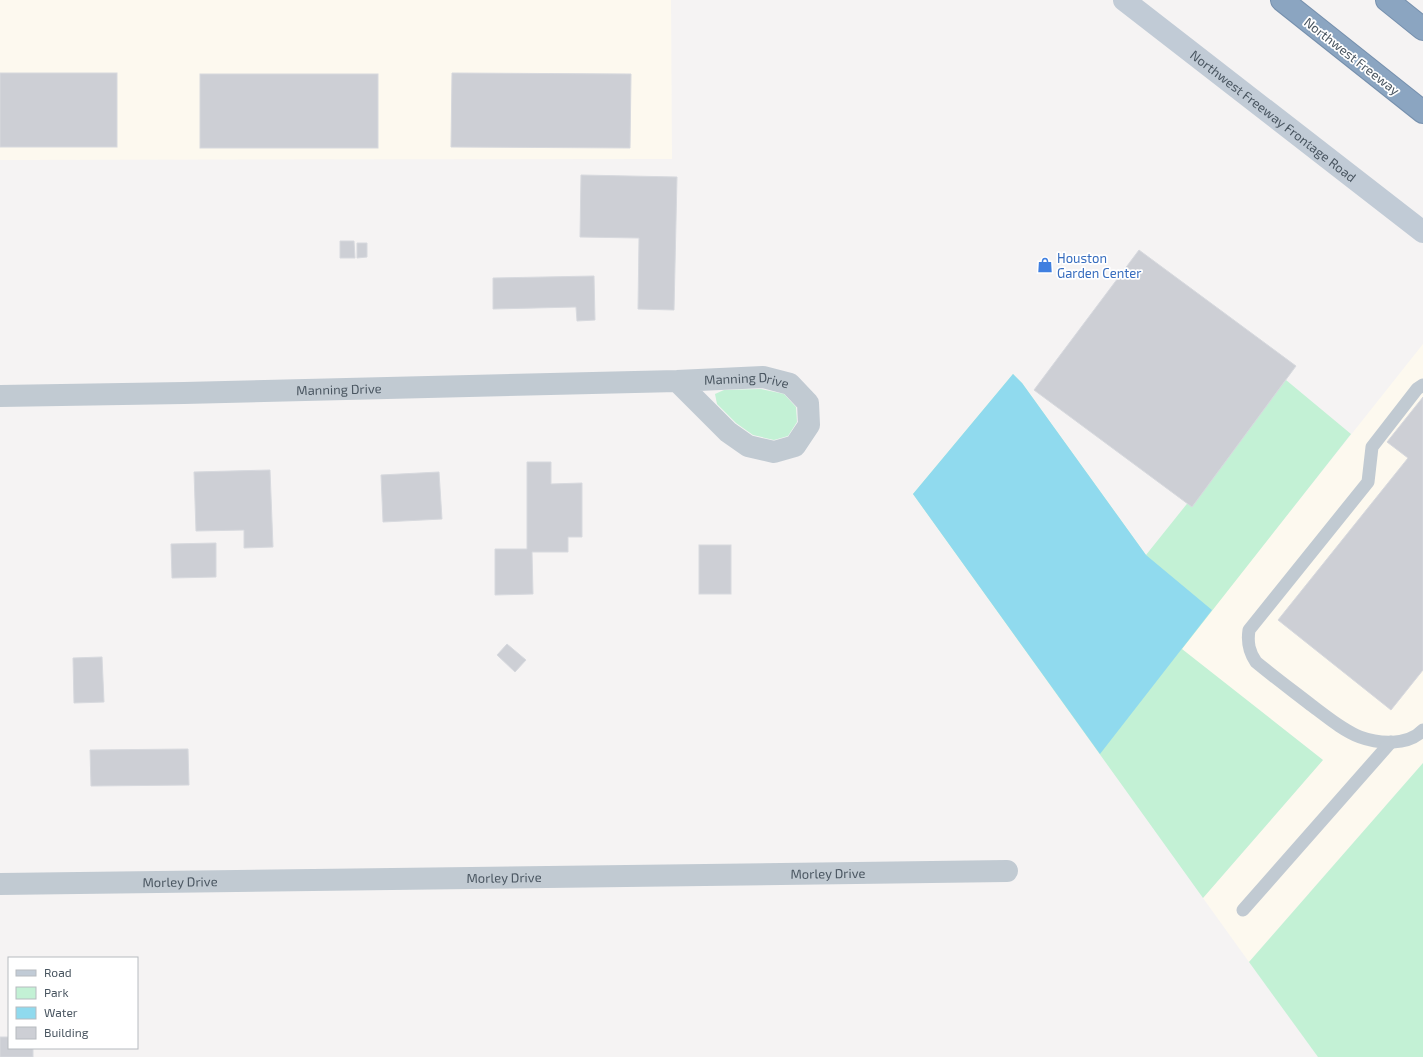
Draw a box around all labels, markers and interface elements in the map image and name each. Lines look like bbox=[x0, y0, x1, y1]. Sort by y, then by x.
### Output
street label: Northwest Freeway bbox=[1301, 14, 1403, 98]
street label: Northwest Freeway Frontage Road bbox=[1187, 47, 1359, 185]
place label: Houston Garden Center bbox=[1057, 250, 1141, 281]
shop icon: Houston Garden Center bbox=[1036, 256, 1054, 274]
street label: Manning Drive bbox=[704, 369, 791, 391]
street label: Manning Drive bbox=[296, 380, 382, 398]
street label: Morley Drive bbox=[790, 865, 866, 882]
street label: Morley Drive bbox=[466, 869, 542, 886]
street label: Morley Drive bbox=[142, 873, 218, 890]
legend bbox=[8, 957, 138, 1049]
text: Road bbox=[44, 965, 72, 979]
text: Park bbox=[44, 985, 69, 999]
text: Water bbox=[44, 1005, 78, 1019]
text: Building bbox=[44, 1025, 89, 1039]

